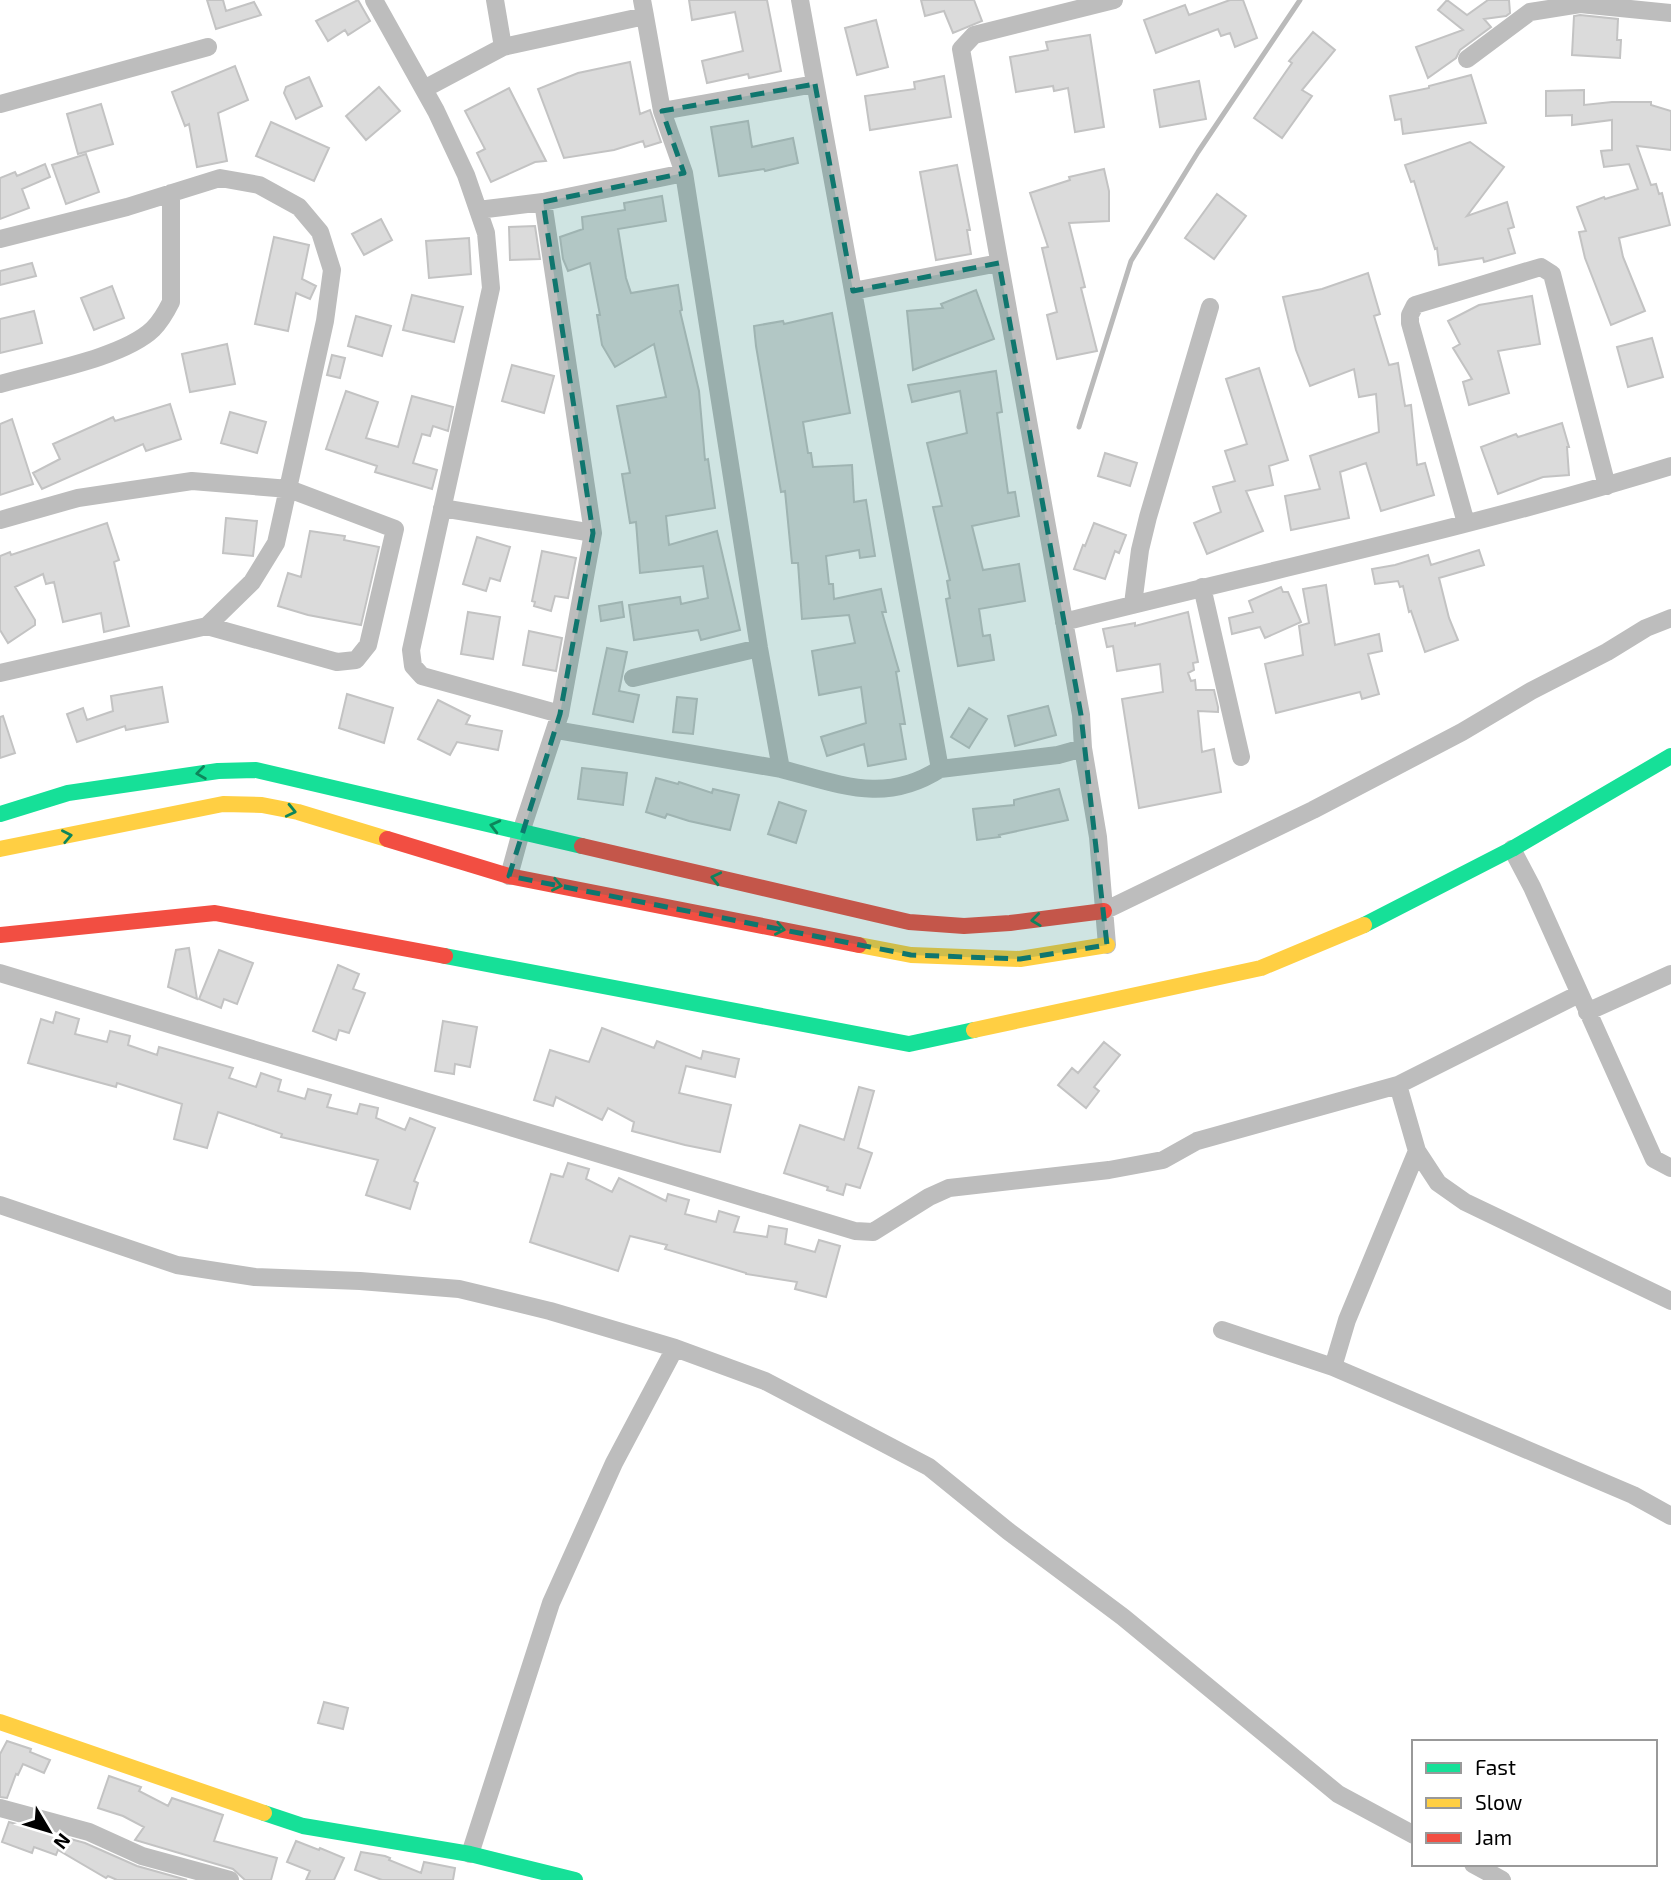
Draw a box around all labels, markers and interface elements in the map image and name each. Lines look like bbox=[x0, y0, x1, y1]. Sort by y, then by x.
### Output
one-way arrow bbox=[195, 765, 206, 780]
one-way arrow bbox=[284, 803, 296, 817]
one-way arrow bbox=[489, 820, 501, 834]
one-way arrow bbox=[61, 829, 73, 844]
one-way arrow bbox=[710, 871, 722, 886]
one-way arrow bbox=[551, 877, 563, 892]
one-way arrow bbox=[1030, 912, 1042, 927]
one-way arrow bbox=[774, 921, 786, 936]
legend bbox=[1412, 1740, 1657, 1866]
text: Fast bbox=[1475, 1754, 1516, 1779]
text: Slow bbox=[1475, 1789, 1522, 1814]
north arrow bbox=[14, 1796, 84, 1866]
text: Jam bbox=[1475, 1824, 1512, 1849]
text: N bbox=[50, 1829, 76, 1854]

